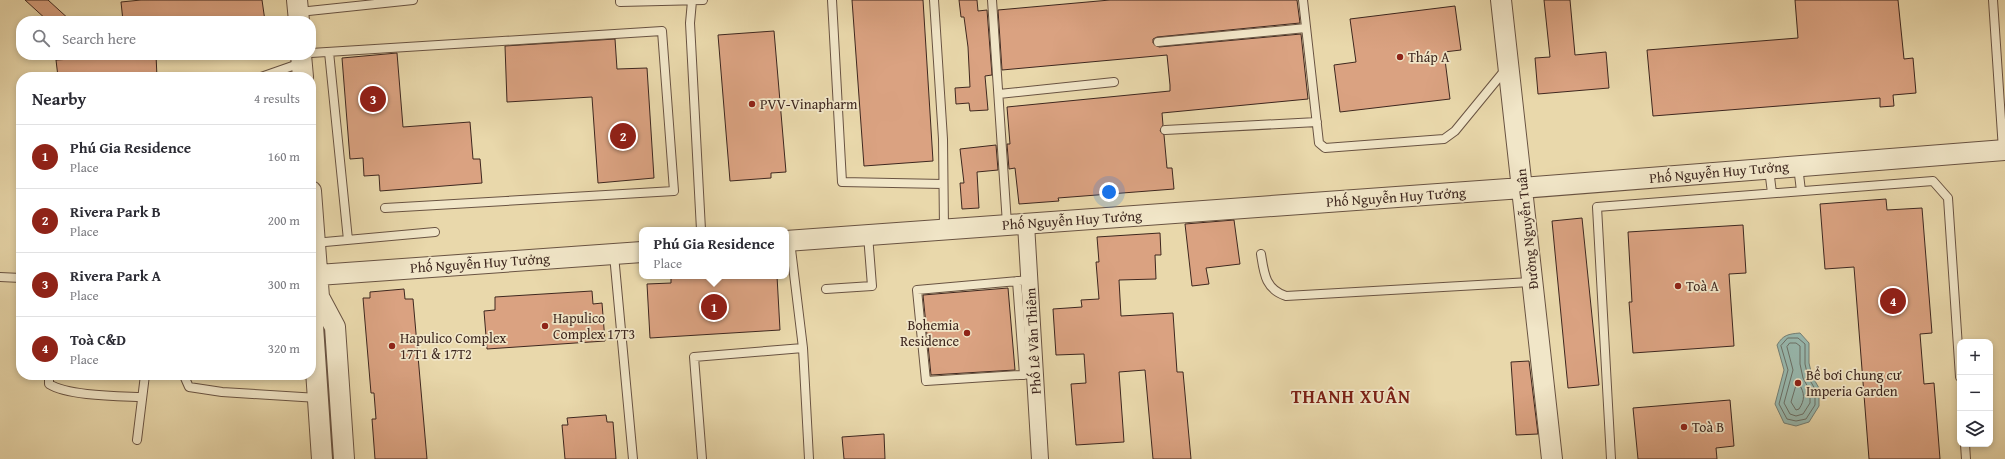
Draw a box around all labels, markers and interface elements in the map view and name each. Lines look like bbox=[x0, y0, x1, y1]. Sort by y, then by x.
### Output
search box bbox=[16, 16, 316, 60]
icon: search bbox=[30, 27, 52, 49]
text: Search here bbox=[62, 28, 136, 49]
place label: Tháp A bbox=[1408, 47, 1450, 67]
marker: Tháp A bbox=[1395, 52, 1405, 62]
pin: 3 bbox=[360, 84, 386, 114]
text: Nearby bbox=[32, 86, 86, 111]
text: 4 results bbox=[254, 89, 300, 108]
place label: PVV-Vinapharm bbox=[760, 94, 858, 114]
marker: PVV-Vinapharm bbox=[747, 99, 757, 109]
pin: 2 bbox=[610, 121, 636, 151]
text: Phú Gia Residence bbox=[70, 137, 191, 158]
text: 1 bbox=[42, 147, 48, 166]
text: 160 m bbox=[268, 147, 300, 166]
street label: Phố Nguyễn Huy Tưởng bbox=[1648, 156, 1790, 188]
text: Place bbox=[70, 158, 99, 177]
street label: Đường Nguyễn Tuân bbox=[1511, 168, 1543, 290]
your location bbox=[1099, 182, 1119, 202]
street label: Phố Nguyễn Huy Tưởng bbox=[1325, 182, 1467, 212]
text: Rivera Park B bbox=[70, 201, 161, 222]
street label: Phố Nguyễn Huy Tưởng bbox=[1001, 205, 1143, 235]
text: 2 bbox=[42, 211, 48, 230]
text: 200 m bbox=[268, 211, 300, 230]
text: Place bbox=[70, 222, 99, 241]
popup bbox=[639, 227, 789, 279]
text: Phú Gia Residence bbox=[653, 233, 775, 254]
street label: Phố Nguyễn Huy Tưởng bbox=[409, 248, 551, 278]
text: Place bbox=[653, 254, 682, 273]
text: Rivera Park A bbox=[70, 265, 161, 286]
text: 3 bbox=[42, 275, 48, 294]
text: 300 m bbox=[268, 275, 300, 294]
place label: Toà A bbox=[1686, 276, 1719, 296]
marker: Toà A bbox=[1673, 281, 1683, 291]
text: Place bbox=[70, 286, 99, 305]
pin: 4 bbox=[1880, 286, 1906, 316]
street label: Phố Lê Văn Thiêm bbox=[1020, 287, 1046, 395]
pin: 1 bbox=[701, 292, 727, 322]
place label: Hapulico Complex 17T3 bbox=[553, 308, 635, 344]
place label: Bohemia Residence bbox=[900, 315, 959, 351]
marker: Hapulico Complex 17T3 bbox=[540, 321, 550, 331]
place label: Hapulico Complex 17T1 & 17T2 bbox=[400, 328, 507, 364]
marker: Bohemia Residence bbox=[962, 328, 972, 338]
text: Toà C&D bbox=[70, 329, 126, 350]
text: 4 bbox=[42, 339, 48, 358]
text: 320 m bbox=[268, 339, 300, 358]
map controls bbox=[1957, 339, 1993, 447]
button: + bbox=[1957, 339, 1993, 375]
marker: Hapulico Complex 17T1 & 17T2 bbox=[387, 341, 397, 351]
text: Place bbox=[70, 350, 99, 369]
place label: Bể bơi Chung cư Imperia Garden bbox=[1806, 365, 1902, 401]
button: − bbox=[1957, 375, 1993, 411]
marker: Bể bơi Chung cư Imperia Garden bbox=[1793, 378, 1803, 388]
district label: THANH XUÂN bbox=[1291, 383, 1411, 410]
button: layers bbox=[1957, 411, 1993, 447]
place label: Toà B bbox=[1692, 417, 1724, 437]
marker: Toà B bbox=[1679, 422, 1689, 432]

